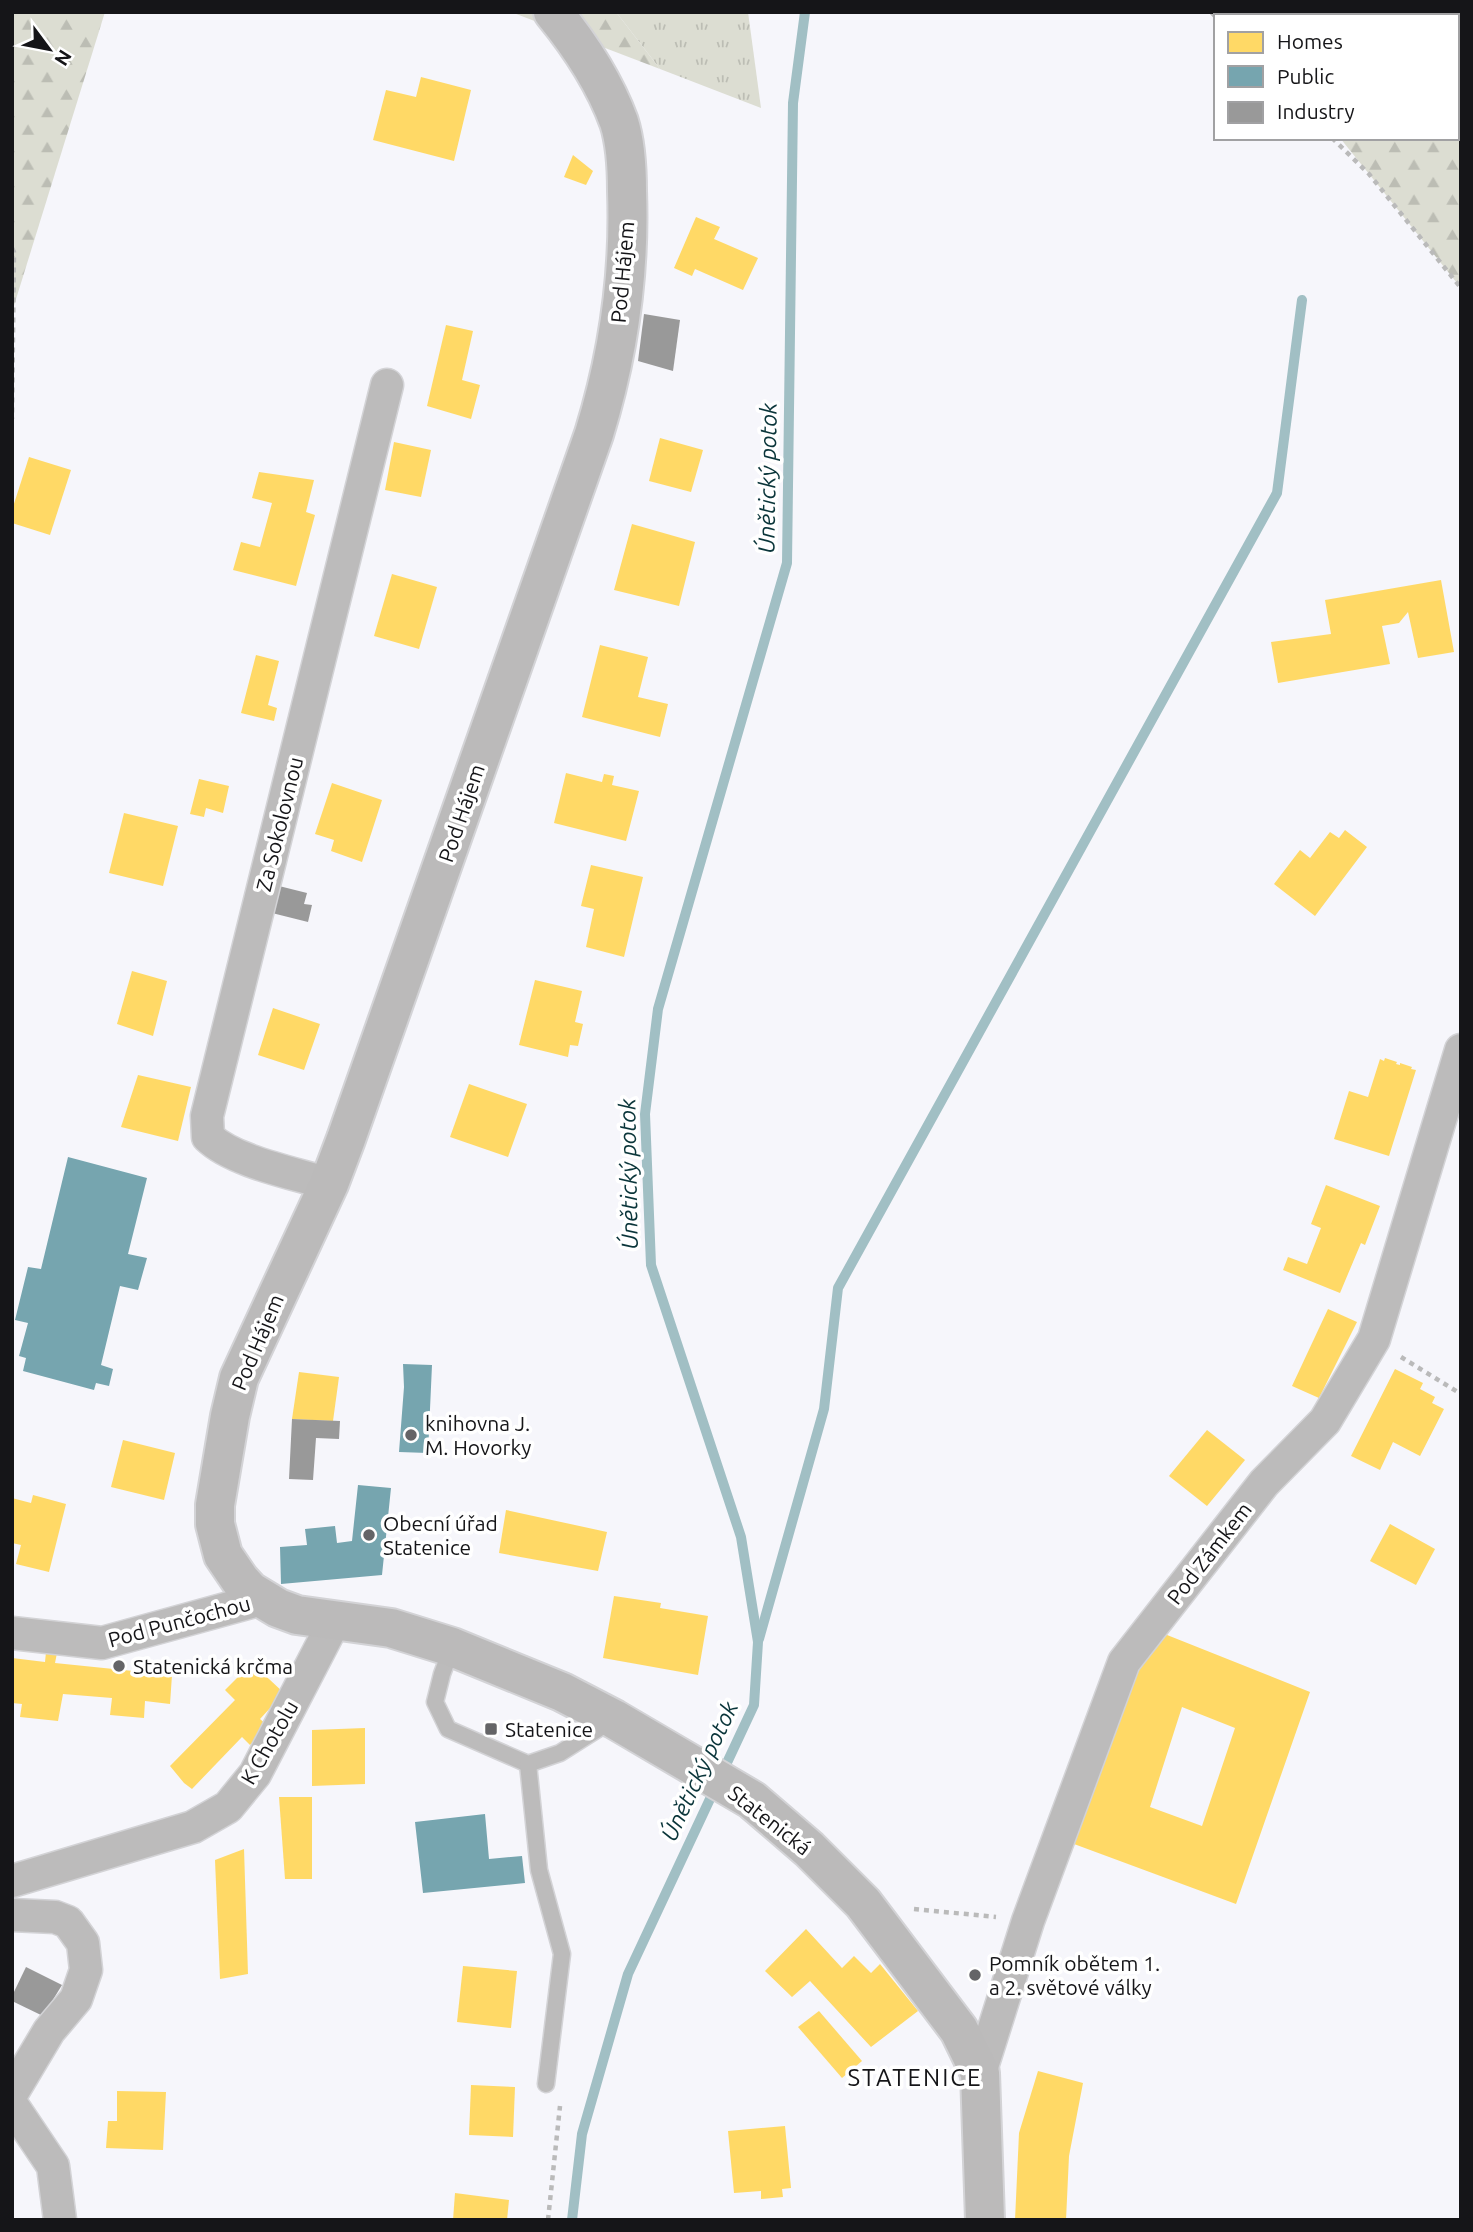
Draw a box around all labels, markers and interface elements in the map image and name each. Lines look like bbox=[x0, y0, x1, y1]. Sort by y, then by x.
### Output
north arrow bbox=[14, 14, 84, 84]
legend bbox=[1214, 14, 1459, 140]
text: Homes bbox=[1277, 29, 1343, 53]
text: N bbox=[50, 46, 77, 70]
text: Public bbox=[1277, 64, 1334, 88]
text: Industry bbox=[1277, 99, 1355, 123]
street label: Pod Hájem bbox=[606, 220, 638, 324]
water label: Únětický potok bbox=[752, 402, 781, 554]
street label: Za Sokolovnou bbox=[251, 754, 307, 894]
street label: Pod Hájem bbox=[433, 761, 489, 865]
water label: Únětický potok bbox=[613, 1098, 642, 1250]
street label: Pod Hájem bbox=[226, 1290, 288, 1394]
place label: knihovna J. M. Hovorky bbox=[425, 1411, 531, 1459]
marker: knihovna J. M. Hovorky bbox=[403, 1427, 419, 1443]
street label: Pod Zámkem bbox=[1162, 1497, 1256, 1609]
place label: Obecní úřad Statenice bbox=[383, 1511, 498, 1559]
marker: Obecní úřad Statenice bbox=[361, 1527, 377, 1543]
street label: Pod Punčochou bbox=[105, 1590, 253, 1652]
place label: Statenická krčma bbox=[133, 1654, 293, 1678]
marker: Statenická krčma bbox=[111, 1658, 127, 1674]
street label: K Chotolu bbox=[235, 1696, 303, 1788]
water label: Únětický potok bbox=[655, 1697, 742, 1845]
place label: Statenice bbox=[505, 1717, 593, 1741]
marker: Statenice bbox=[483, 1721, 499, 1737]
street label: Statenická bbox=[724, 1780, 816, 1860]
place label: Pomník obětem 1. a 2. světové války bbox=[989, 1951, 1160, 1999]
marker: Pomník obětem 1. a 2. světové války bbox=[967, 1967, 983, 1983]
district label: STATENICE bbox=[847, 2064, 983, 2091]

